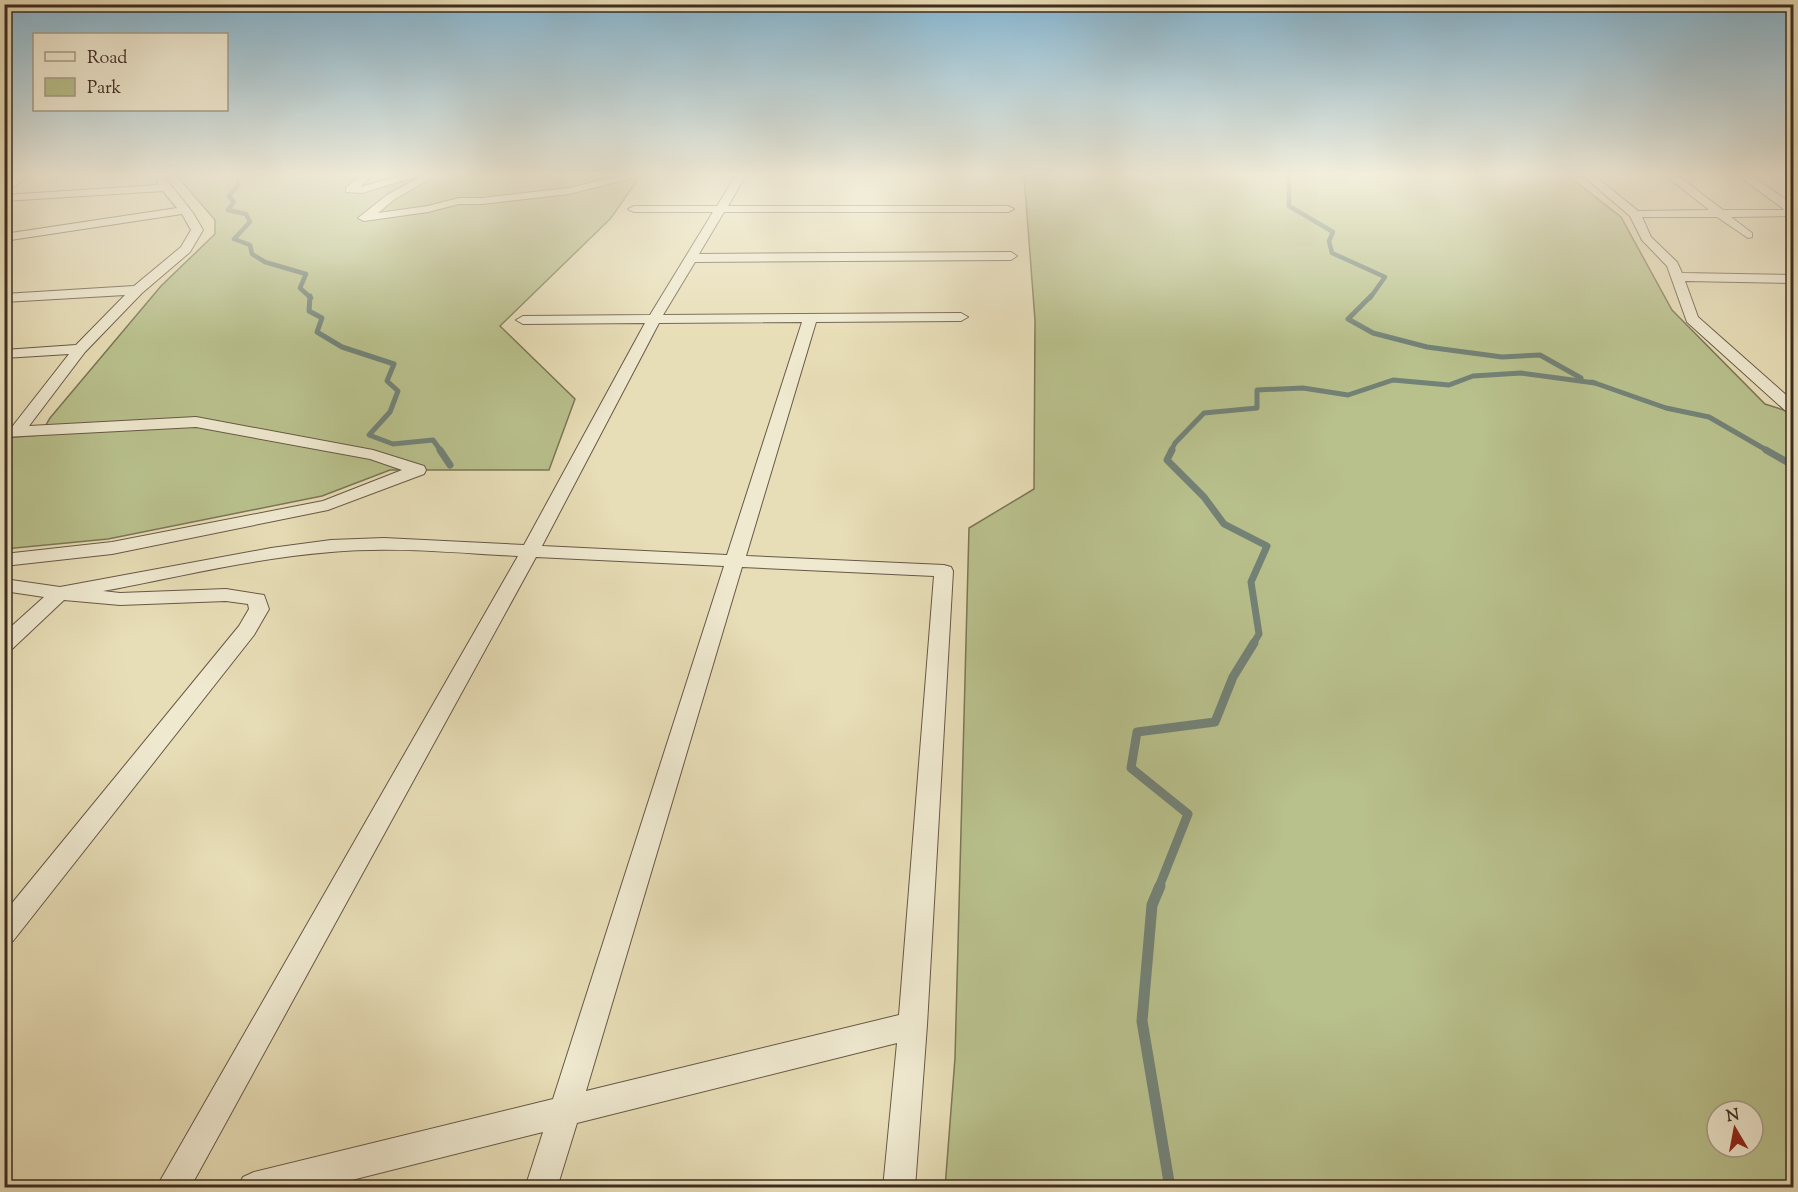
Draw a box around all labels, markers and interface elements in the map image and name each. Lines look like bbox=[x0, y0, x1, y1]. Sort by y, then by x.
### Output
legend bbox=[33, 33, 228, 111]
text: Road bbox=[87, 46, 127, 72]
text: Park bbox=[87, 76, 122, 102]
north arrow bbox=[1705, 1099, 1765, 1159]
text: N bbox=[1725, 1104, 1741, 1129]

